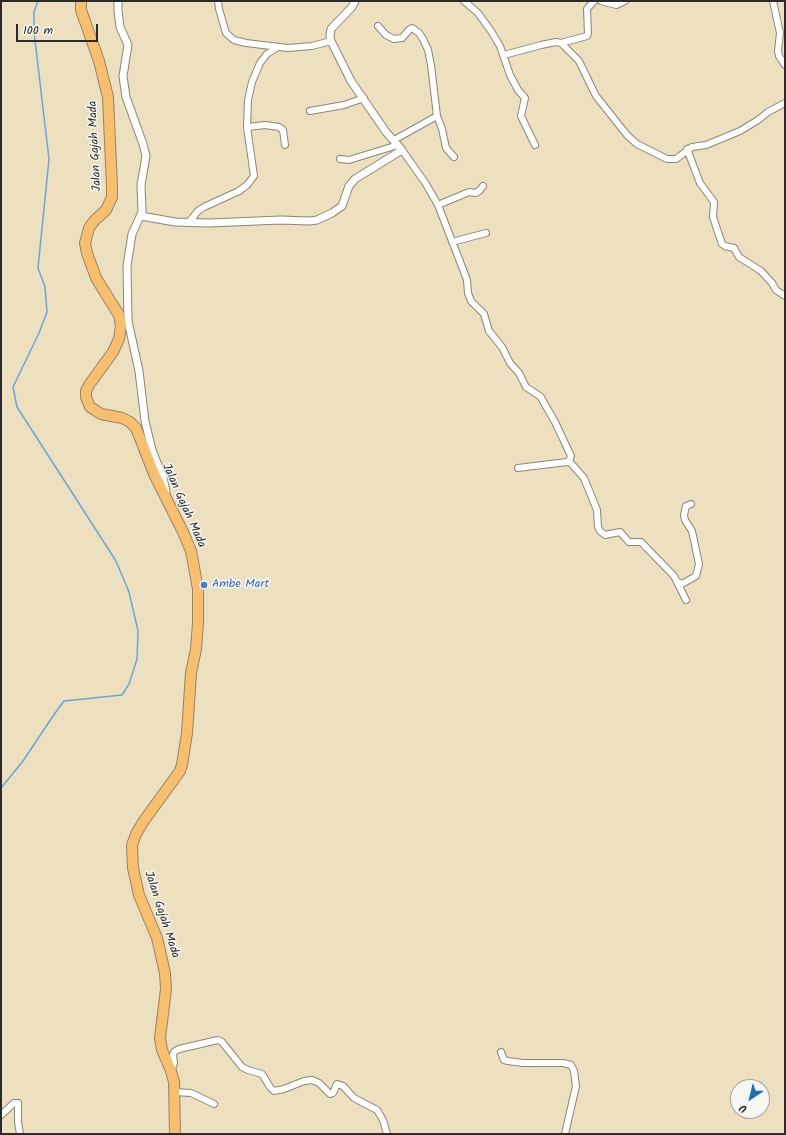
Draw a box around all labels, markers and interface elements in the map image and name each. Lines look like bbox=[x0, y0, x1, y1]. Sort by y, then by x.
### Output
scale bar bbox=[18, 16, 100, 42]
text: 100 m bbox=[23, 21, 53, 40]
street label: Jalan Gajah Mada bbox=[86, 100, 106, 192]
street label: Jalan Gajah Mada bbox=[158, 462, 208, 550]
place label: Ambe Mart bbox=[212, 578, 269, 592]
marker: Ambe Mart bbox=[199, 580, 209, 590]
street label: Jalan Gajah Mada bbox=[140, 870, 182, 960]
north arrow bbox=[730, 1079, 770, 1119]
text: U bbox=[736, 1099, 752, 1117]

